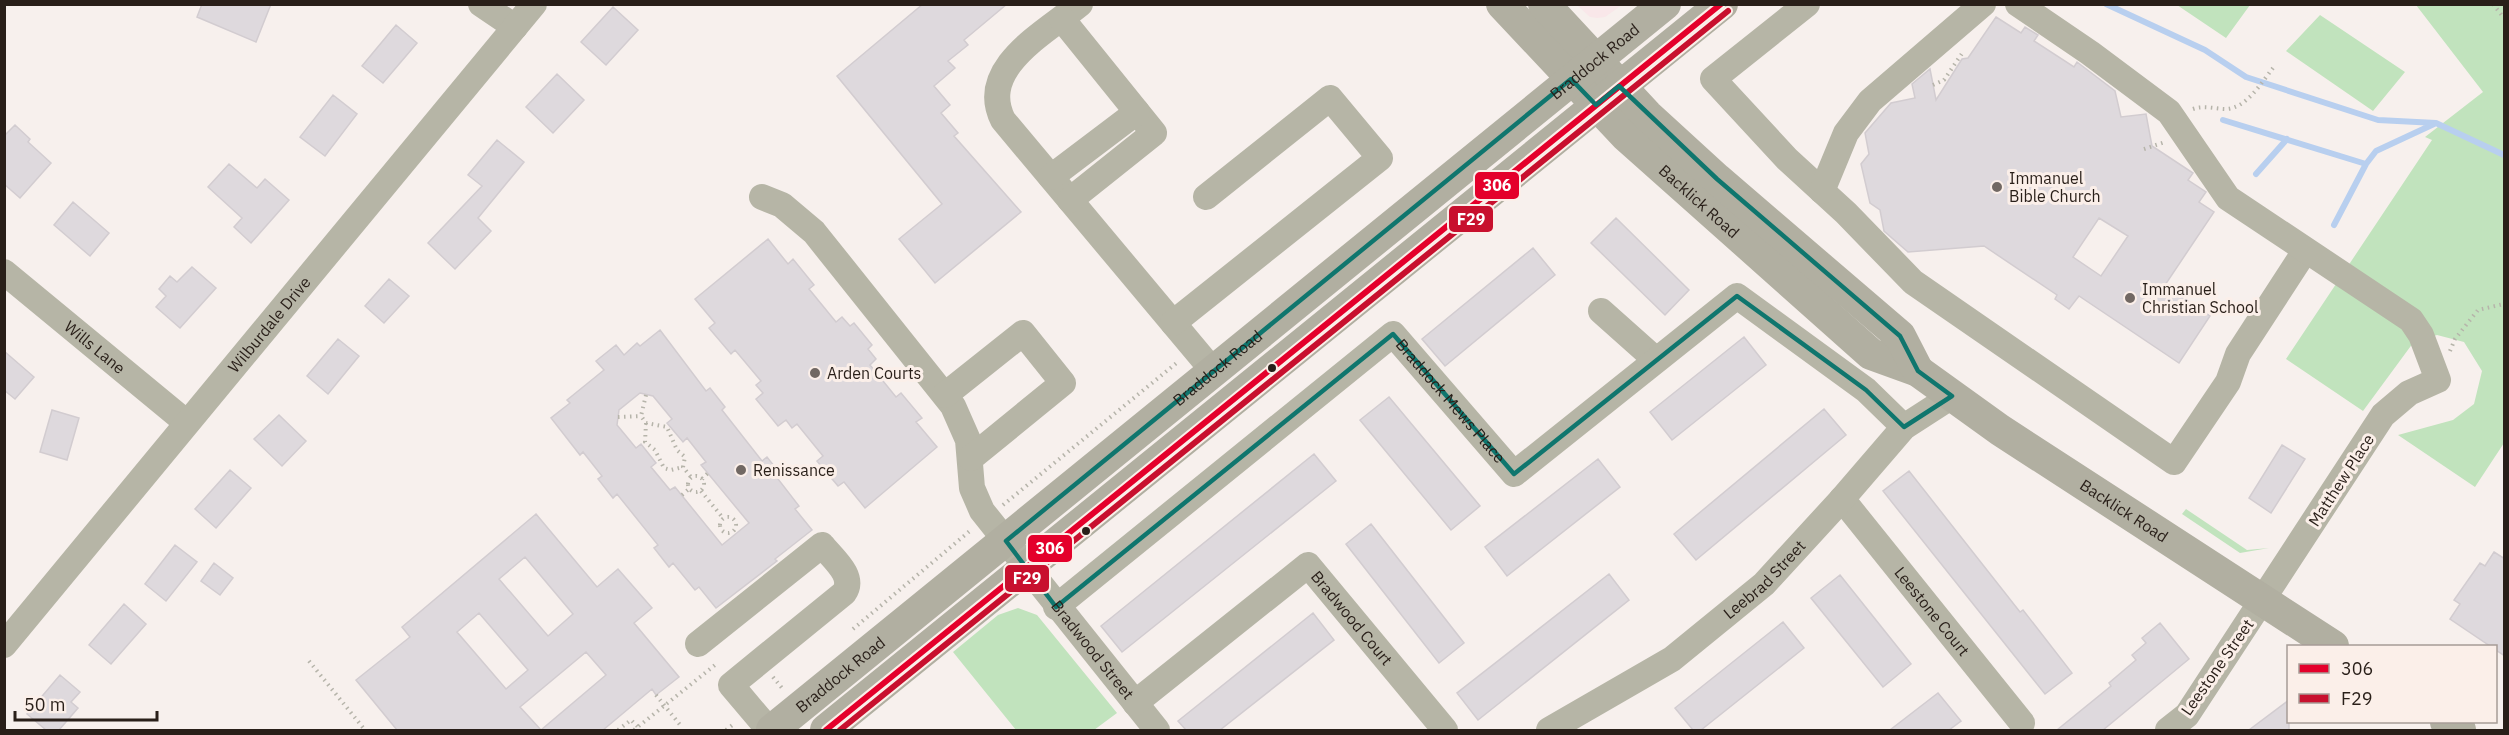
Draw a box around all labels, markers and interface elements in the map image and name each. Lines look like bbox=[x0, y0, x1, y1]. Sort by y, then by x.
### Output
street label: Braddock Road bbox=[1546, 19, 1643, 104]
street label: Backlick Road bbox=[1655, 160, 1743, 242]
place label: Immanuel Bible Church bbox=[2009, 168, 2101, 206]
line badge: 306 bbox=[1474, 171, 1520, 200]
text: 306 bbox=[1483, 175, 1512, 195]
marker: Immanuel Bible Church bbox=[1990, 180, 2004, 194]
line badge: F29 bbox=[1448, 205, 1494, 233]
text: F29 bbox=[1457, 209, 1485, 229]
street label: Wilburdale Drive bbox=[224, 272, 315, 377]
place label: Immanuel Christian School bbox=[2142, 279, 2258, 317]
marker: Immanuel Christian School bbox=[2123, 291, 2137, 305]
street label: Wills Lane bbox=[61, 316, 130, 378]
street label: Braddock Road bbox=[1169, 326, 1266, 410]
street label: Braddock Mews Place bbox=[1392, 335, 1510, 467]
unlabelled marker bbox=[1266, 362, 1278, 374]
place label: Arden Courts bbox=[827, 363, 921, 383]
marker: Arden Courts bbox=[808, 366, 822, 380]
street label: Matthew Place bbox=[2304, 430, 2378, 530]
place label: Renissance bbox=[753, 460, 835, 480]
marker: Renissance bbox=[734, 463, 748, 477]
street label: Backlick Road bbox=[2076, 475, 2172, 546]
unlabelled marker bbox=[1080, 525, 1092, 537]
line badge: 306 bbox=[1027, 534, 1073, 563]
street label: Leebrad Street bbox=[1719, 536, 1809, 623]
text: 306 bbox=[1036, 538, 1065, 558]
street label: Leestone Court bbox=[1890, 563, 1974, 660]
line badge: F29 bbox=[1004, 564, 1050, 593]
street label: Bradwood Court bbox=[1307, 567, 1397, 669]
text: F29 bbox=[1013, 568, 1041, 588]
street label: Bradwood Street bbox=[1047, 596, 1138, 703]
street label: Leestone Street bbox=[2176, 615, 2258, 719]
street label: Braddock Road bbox=[792, 632, 889, 717]
legend bbox=[2287, 645, 2497, 723]
text: 306 bbox=[2341, 657, 2373, 680]
scale bar bbox=[15, 684, 158, 722]
text: F29 bbox=[2341, 687, 2373, 710]
text: 50 m bbox=[24, 693, 66, 716]

